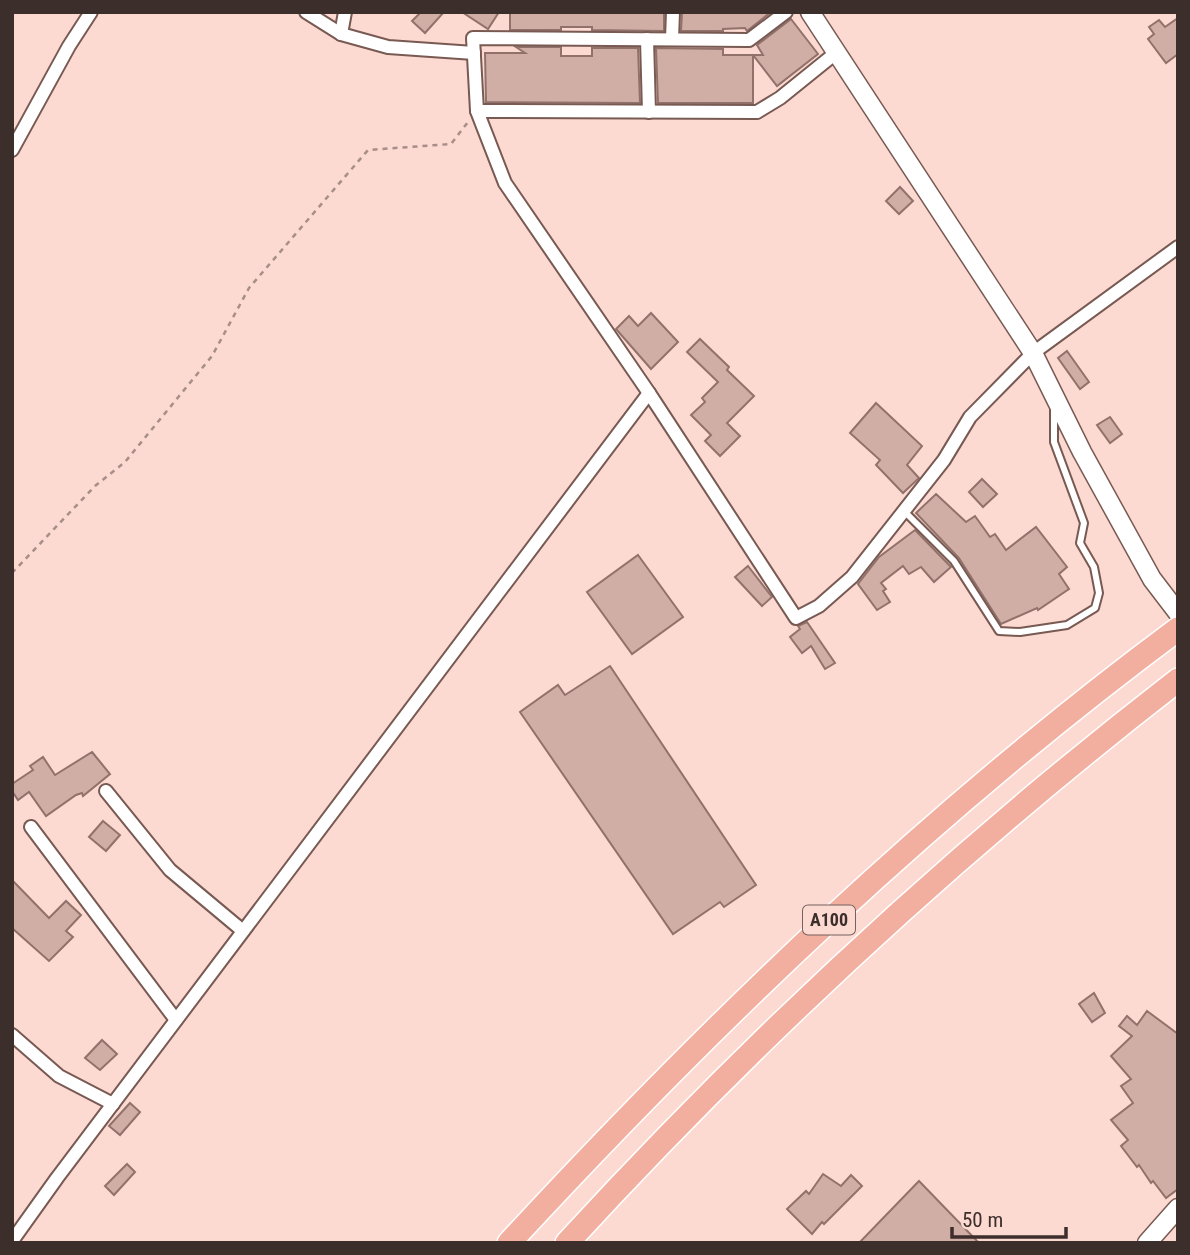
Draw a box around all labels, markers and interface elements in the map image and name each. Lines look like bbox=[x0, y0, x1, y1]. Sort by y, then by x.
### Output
road number: A100 bbox=[803, 905, 855, 934]
scale bar bbox=[952, 1196, 1066, 1240]
text: 50 m bbox=[962, 1208, 1003, 1232]

